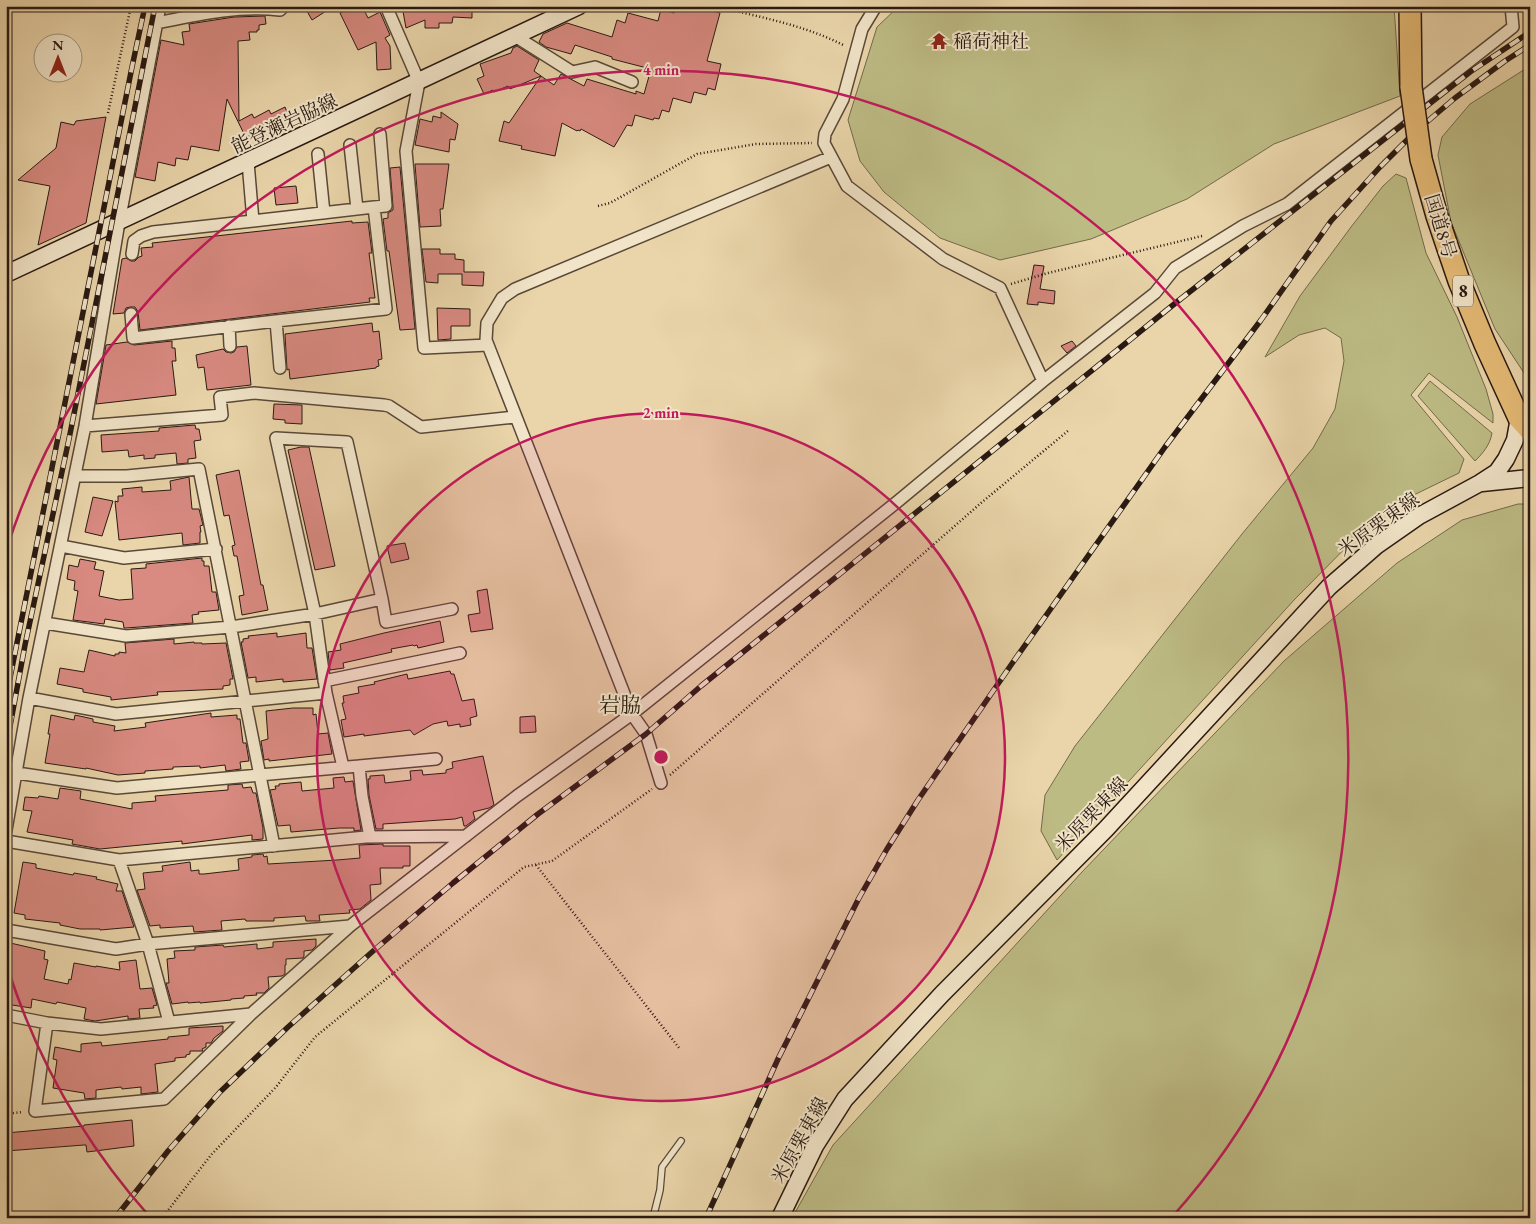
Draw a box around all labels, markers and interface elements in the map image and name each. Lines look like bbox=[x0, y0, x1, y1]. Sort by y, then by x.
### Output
place label: 稲荷神社 bbox=[953, 29, 1029, 54]
temple icon: 稲荷神社 bbox=[929, 31, 949, 51]
north arrow bbox=[32, 32, 82, 82]
text: N bbox=[52, 36, 64, 54]
text: 4 min bbox=[643, 60, 680, 79]
street label: 能登瀬岩脇線 bbox=[227, 88, 341, 159]
street label: 国道8号 bbox=[1419, 191, 1462, 261]
road number: 8 bbox=[1453, 276, 1473, 306]
text: 2 min bbox=[643, 403, 680, 422]
street label: 米原栗東線 bbox=[1333, 486, 1424, 562]
district label: 岩脇 bbox=[599, 691, 641, 718]
centre of rings bbox=[652, 748, 670, 766]
street label: 米原栗東線 bbox=[1049, 771, 1133, 857]
street label: 米原栗東線 bbox=[765, 1093, 833, 1188]

